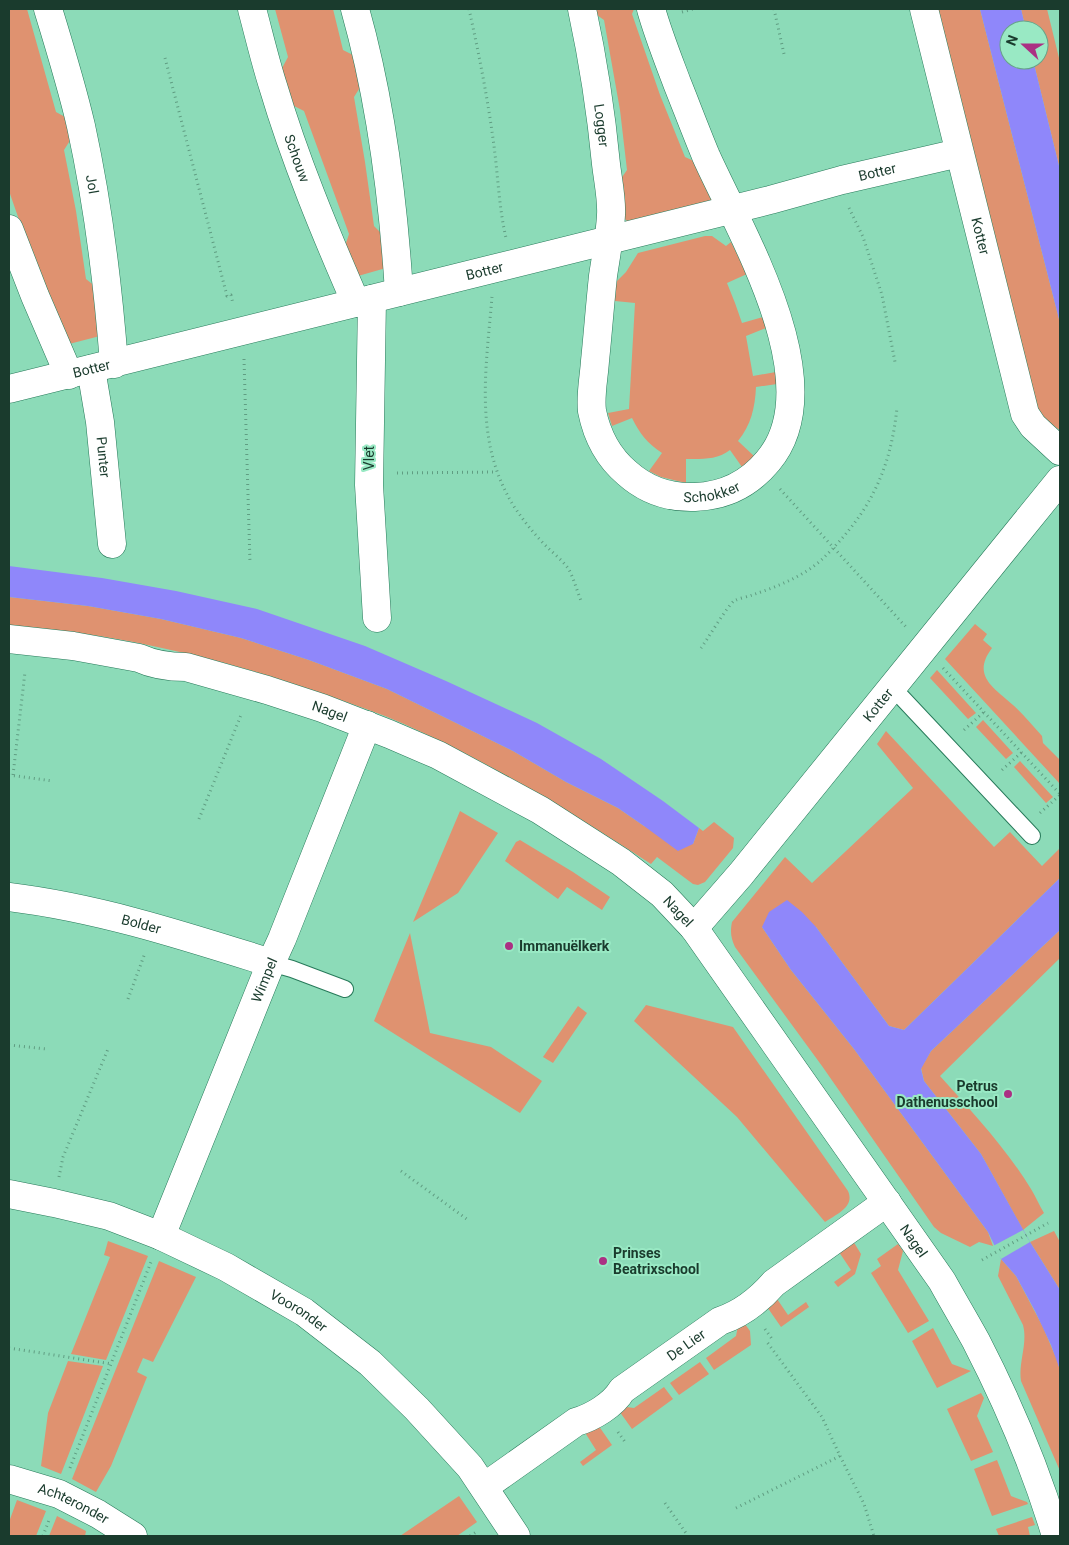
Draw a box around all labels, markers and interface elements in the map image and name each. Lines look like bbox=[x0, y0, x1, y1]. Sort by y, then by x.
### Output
north arrow bbox=[999, 20, 1049, 70]
text: N bbox=[1003, 33, 1021, 48]
street label: Logger bbox=[591, 103, 612, 148]
street label: Schouw bbox=[281, 132, 313, 185]
street label: Botter bbox=[857, 160, 898, 184]
street label: Jol bbox=[83, 173, 102, 195]
street label: Kotter bbox=[968, 216, 993, 257]
street label: Botter bbox=[464, 258, 505, 283]
street label: Botter bbox=[71, 356, 112, 381]
street label: Punter bbox=[93, 436, 113, 479]
street label: Vlet bbox=[361, 445, 377, 470]
street label: Schokker bbox=[683, 478, 743, 505]
street label: Kotter bbox=[860, 685, 896, 725]
street label: Nagel bbox=[310, 697, 350, 725]
street label: Nagel bbox=[660, 893, 697, 930]
street label: Bolder bbox=[120, 911, 163, 937]
place label: Immanuëlkerk bbox=[519, 938, 610, 954]
marker: Immanuëlkerk bbox=[503, 940, 515, 952]
street label: Wimpel bbox=[248, 955, 280, 1005]
place label: Petrus Dathenusschool bbox=[897, 1078, 998, 1110]
marker: Petrus Dathenusschool bbox=[1002, 1088, 1014, 1100]
street label: Nagel bbox=[897, 1221, 931, 1260]
place label: Prinses Beatrixschool bbox=[613, 1245, 700, 1277]
marker: Prinses Beatrixschool bbox=[597, 1255, 609, 1267]
street label: Vooronder bbox=[267, 1286, 331, 1335]
street label: De Lier bbox=[664, 1326, 708, 1364]
street label: Achteronder bbox=[36, 1480, 112, 1527]

